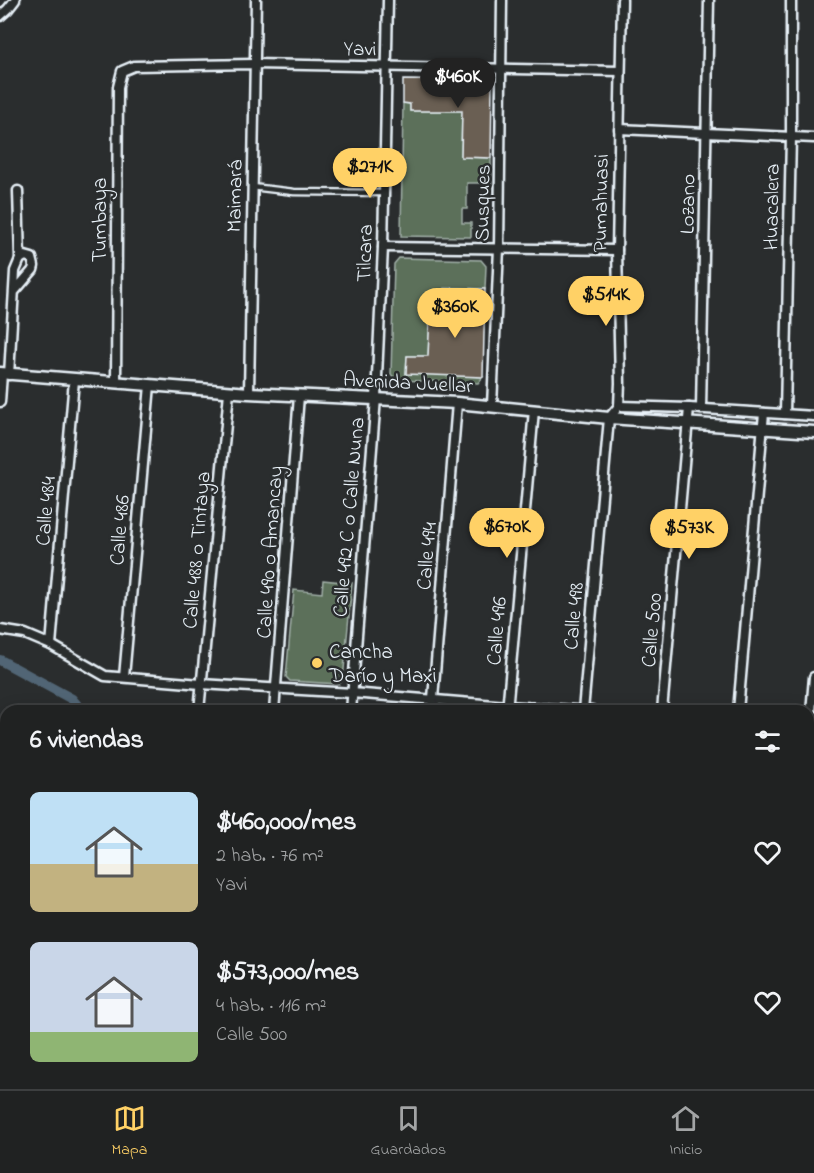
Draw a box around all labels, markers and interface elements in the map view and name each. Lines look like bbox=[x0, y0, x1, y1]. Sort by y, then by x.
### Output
street label: Yavi bbox=[343, 35, 377, 65]
pin: $460K bbox=[416, 58, 500, 109]
text: $460K bbox=[434, 63, 482, 92]
pin: $271K bbox=[328, 148, 412, 199]
text: $271K bbox=[347, 153, 393, 182]
street label: Pumahuasi bbox=[586, 154, 618, 252]
street label: Maimará bbox=[220, 159, 252, 233]
street label: Huacalera bbox=[757, 163, 789, 251]
street label: Susques bbox=[468, 164, 500, 242]
street label: Lozano bbox=[673, 174, 705, 234]
street label: Tumbaya bbox=[86, 178, 118, 262]
street label: Tilcara bbox=[350, 224, 382, 283]
pin: $514K bbox=[564, 276, 648, 327]
text: $514K bbox=[582, 281, 630, 310]
pin: $360K bbox=[413, 288, 497, 339]
text: $360K bbox=[431, 293, 479, 322]
street label: Avenida Juellar bbox=[342, 366, 474, 402]
street label: Calle 492 C o Calle Nuna bbox=[326, 416, 374, 618]
street label: Calle 490 o Amancay bbox=[250, 465, 294, 640]
street label: Calle 488 o Tintaya bbox=[176, 470, 222, 630]
street label: Calle 484 bbox=[29, 475, 65, 547]
street label: Calle 486 bbox=[103, 494, 139, 567]
pin: $670K bbox=[465, 508, 549, 559]
pin: $573K bbox=[647, 509, 731, 560]
text: $670K bbox=[483, 513, 531, 542]
text: $573K bbox=[664, 514, 714, 543]
street label: Calle 494 bbox=[410, 521, 446, 591]
street label: Calle 498 bbox=[557, 581, 593, 651]
street label: Calle 500 bbox=[635, 592, 671, 669]
street label: Calle 496 bbox=[480, 596, 516, 667]
place label: Cancha Darío y Maxi bbox=[328, 638, 436, 694]
marker: Cancha Darío y Maxi bbox=[310, 656, 324, 670]
text: 6 viviendas bbox=[30, 722, 144, 760]
icon: filters bbox=[751, 725, 784, 758]
text: $460,000/mes bbox=[216, 804, 356, 842]
icon: home bbox=[78, 816, 150, 888]
icon: heart bbox=[751, 836, 784, 869]
text: 2 hab. · 76 m² bbox=[216, 842, 324, 871]
text: Yavi bbox=[216, 871, 247, 900]
text: $573,000/mes bbox=[216, 954, 359, 992]
icon: home bbox=[78, 966, 150, 1038]
icon: heart bbox=[751, 986, 784, 1019]
text: 4 hab. · 116 m² bbox=[216, 992, 326, 1021]
text: Calle 500 bbox=[216, 1021, 287, 1050]
tab: Mapa bbox=[112, 1102, 147, 1162]
tab: Guardados bbox=[370, 1102, 446, 1162]
tab: Inicio bbox=[669, 1102, 702, 1162]

